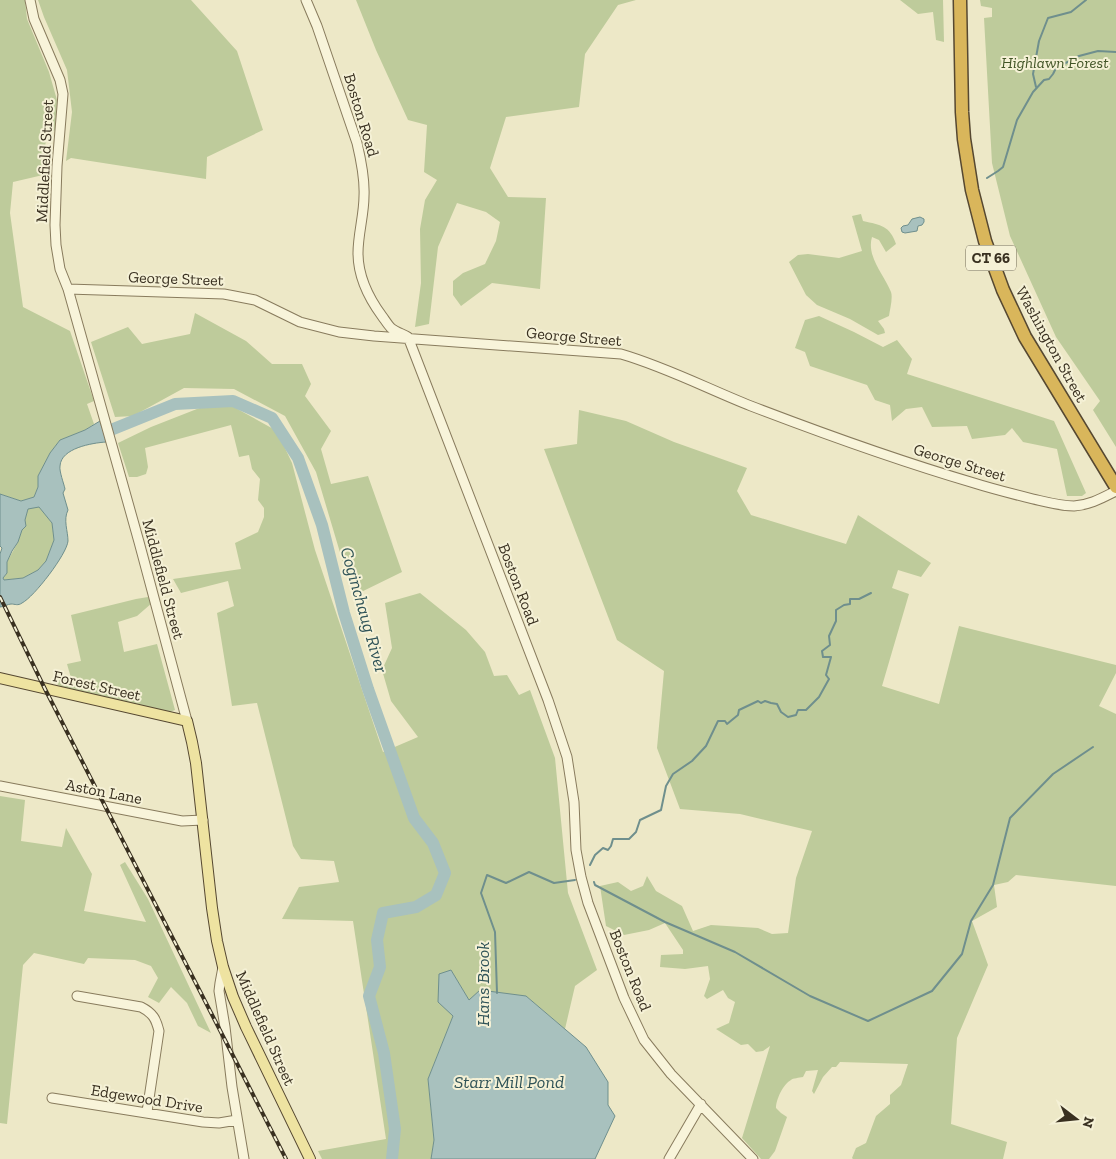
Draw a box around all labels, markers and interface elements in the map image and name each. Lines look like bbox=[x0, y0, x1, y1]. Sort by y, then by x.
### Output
park label: Highlawn Forest bbox=[1001, 53, 1109, 72]
street label: Boston Road bbox=[340, 71, 383, 159]
street label: Middlefield Street bbox=[32, 99, 57, 223]
road number: CT 66 bbox=[966, 246, 1016, 270]
street label: George Street bbox=[128, 267, 224, 290]
street label: Washington Street bbox=[1012, 283, 1091, 406]
street label: George Street bbox=[526, 323, 622, 350]
street label: George Street bbox=[911, 439, 1008, 486]
street label: Middlefield Street bbox=[138, 517, 189, 641]
street label: Boston Road bbox=[494, 541, 543, 628]
water label: Coginchaug River bbox=[336, 545, 393, 676]
street label: Forest Street bbox=[51, 666, 143, 705]
street label: Aston Lane bbox=[64, 775, 144, 808]
street label: Boston Road bbox=[606, 927, 656, 1014]
water label: Hans Brook bbox=[472, 942, 494, 1026]
street label: Middlefield Street bbox=[232, 968, 299, 1088]
water label: Starr Mill Pond bbox=[454, 1071, 564, 1093]
street label: Edgewood Drive bbox=[90, 1080, 204, 1117]
north arrow bbox=[1051, 1094, 1101, 1144]
text: N bbox=[1078, 1115, 1098, 1130]

